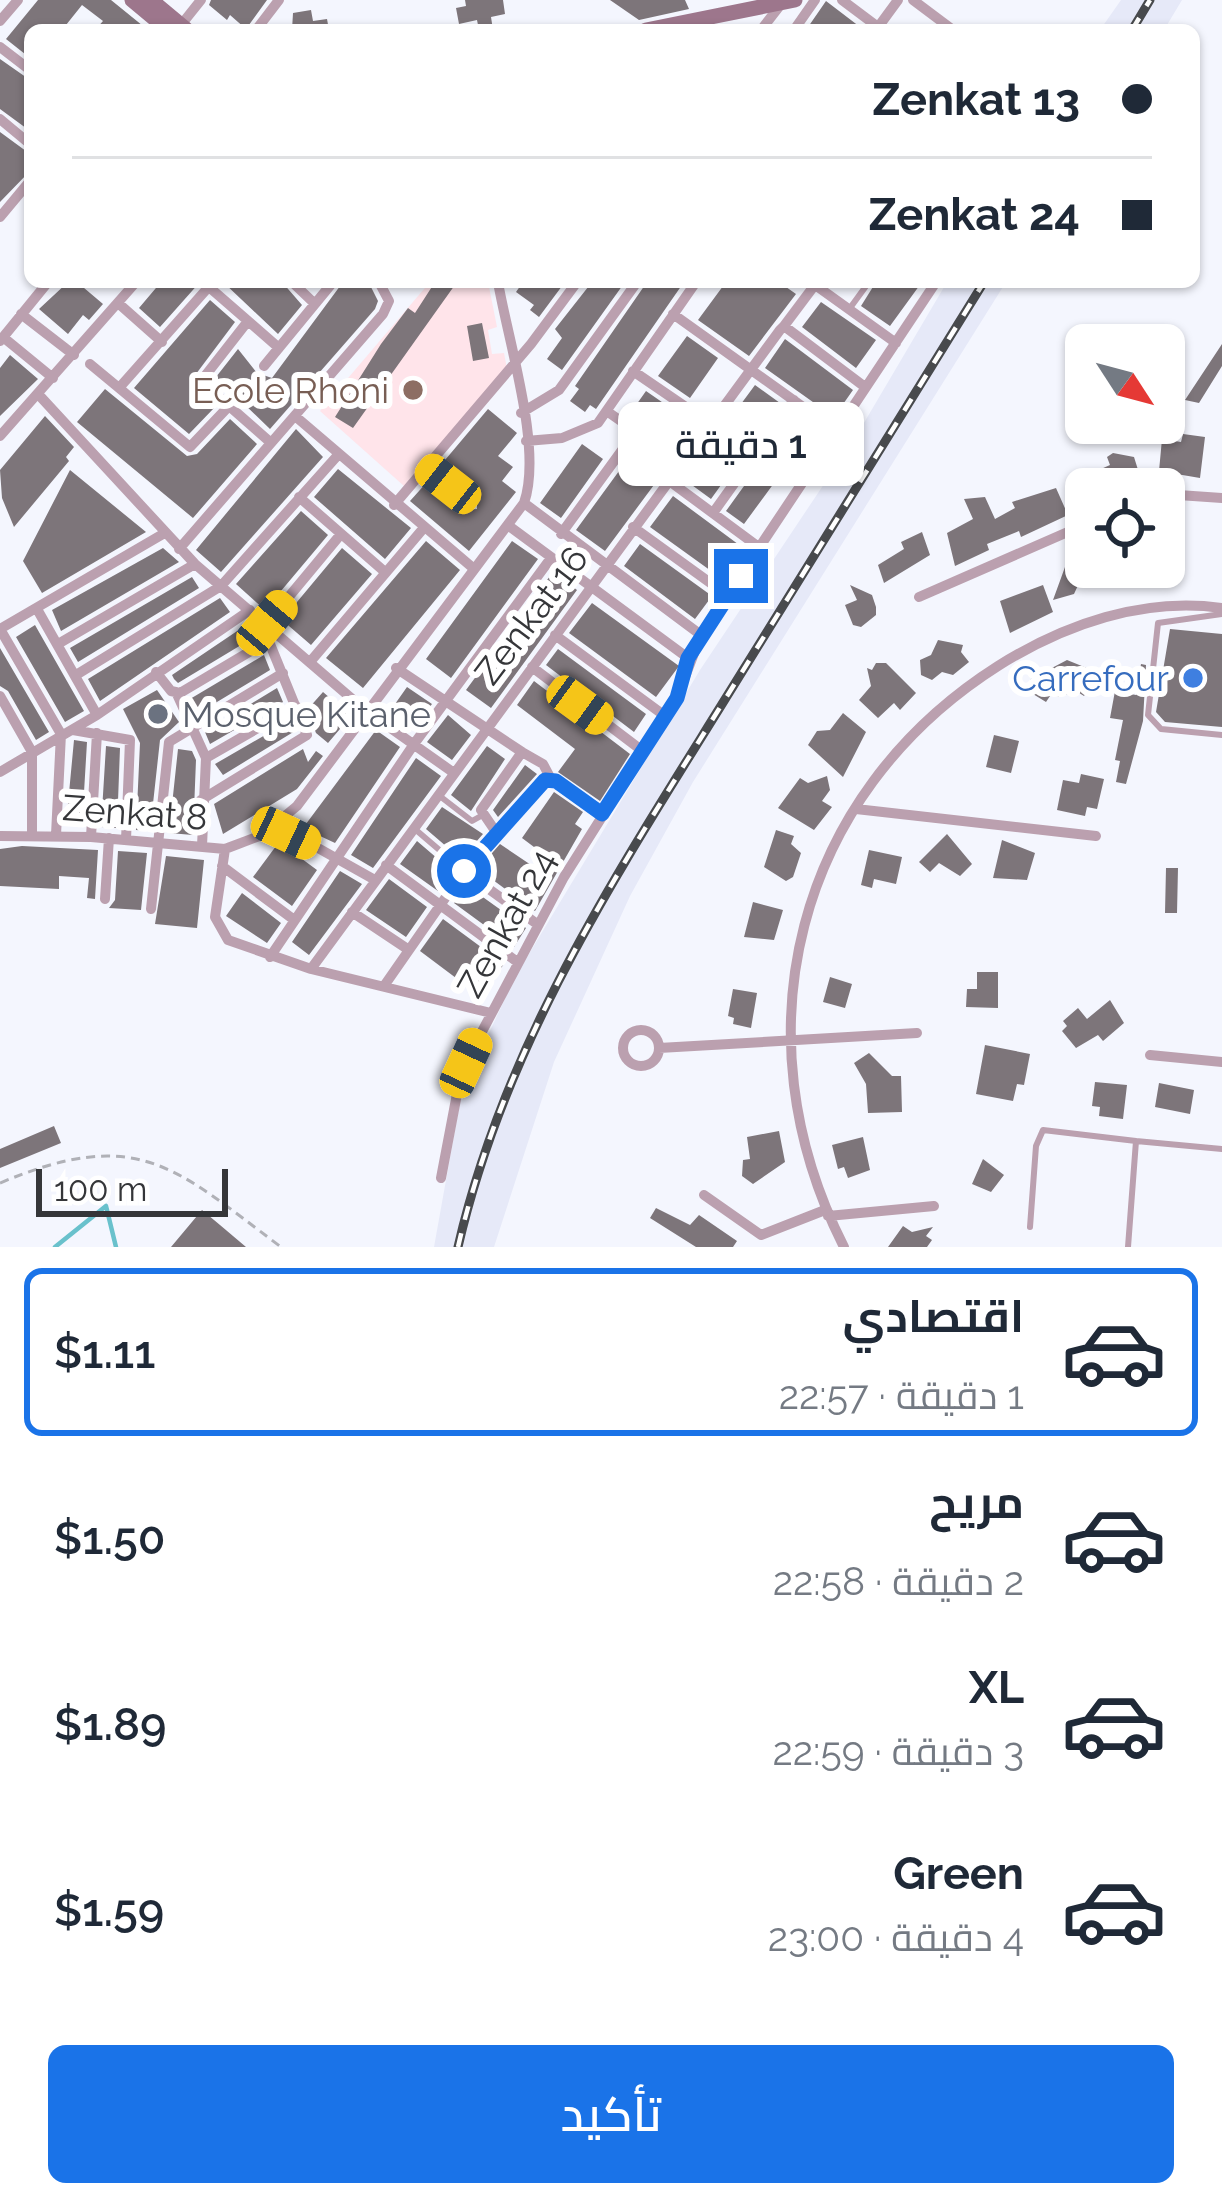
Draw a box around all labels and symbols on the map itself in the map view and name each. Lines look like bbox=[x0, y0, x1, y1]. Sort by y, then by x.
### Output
north arrow bbox=[1065, 324, 1185, 444]
place label: Ecole Rhoni bbox=[192, 369, 389, 411]
marker: Ecole Rhoni bbox=[400, 377, 426, 403]
callout: 1 دقيقة bbox=[618, 402, 864, 486]
car bbox=[409, 448, 487, 520]
street label: Zenkat 16 bbox=[466, 538, 596, 692]
route end bbox=[714, 549, 768, 603]
car bbox=[230, 584, 304, 662]
place label: Carrefour bbox=[1012, 657, 1169, 699]
marker: Carrefour bbox=[1180, 665, 1206, 691]
car bbox=[540, 669, 620, 741]
place label: Mosque Kitane bbox=[182, 693, 431, 735]
marker: Mosque Kitane bbox=[145, 701, 171, 727]
street label: Zenkat 8 bbox=[61, 786, 209, 838]
car bbox=[246, 801, 326, 865]
street label: Zenkat 24 bbox=[448, 842, 564, 1004]
route start bbox=[437, 844, 491, 898]
car bbox=[434, 1023, 498, 1103]
scale bar bbox=[36, 1163, 228, 1216]

